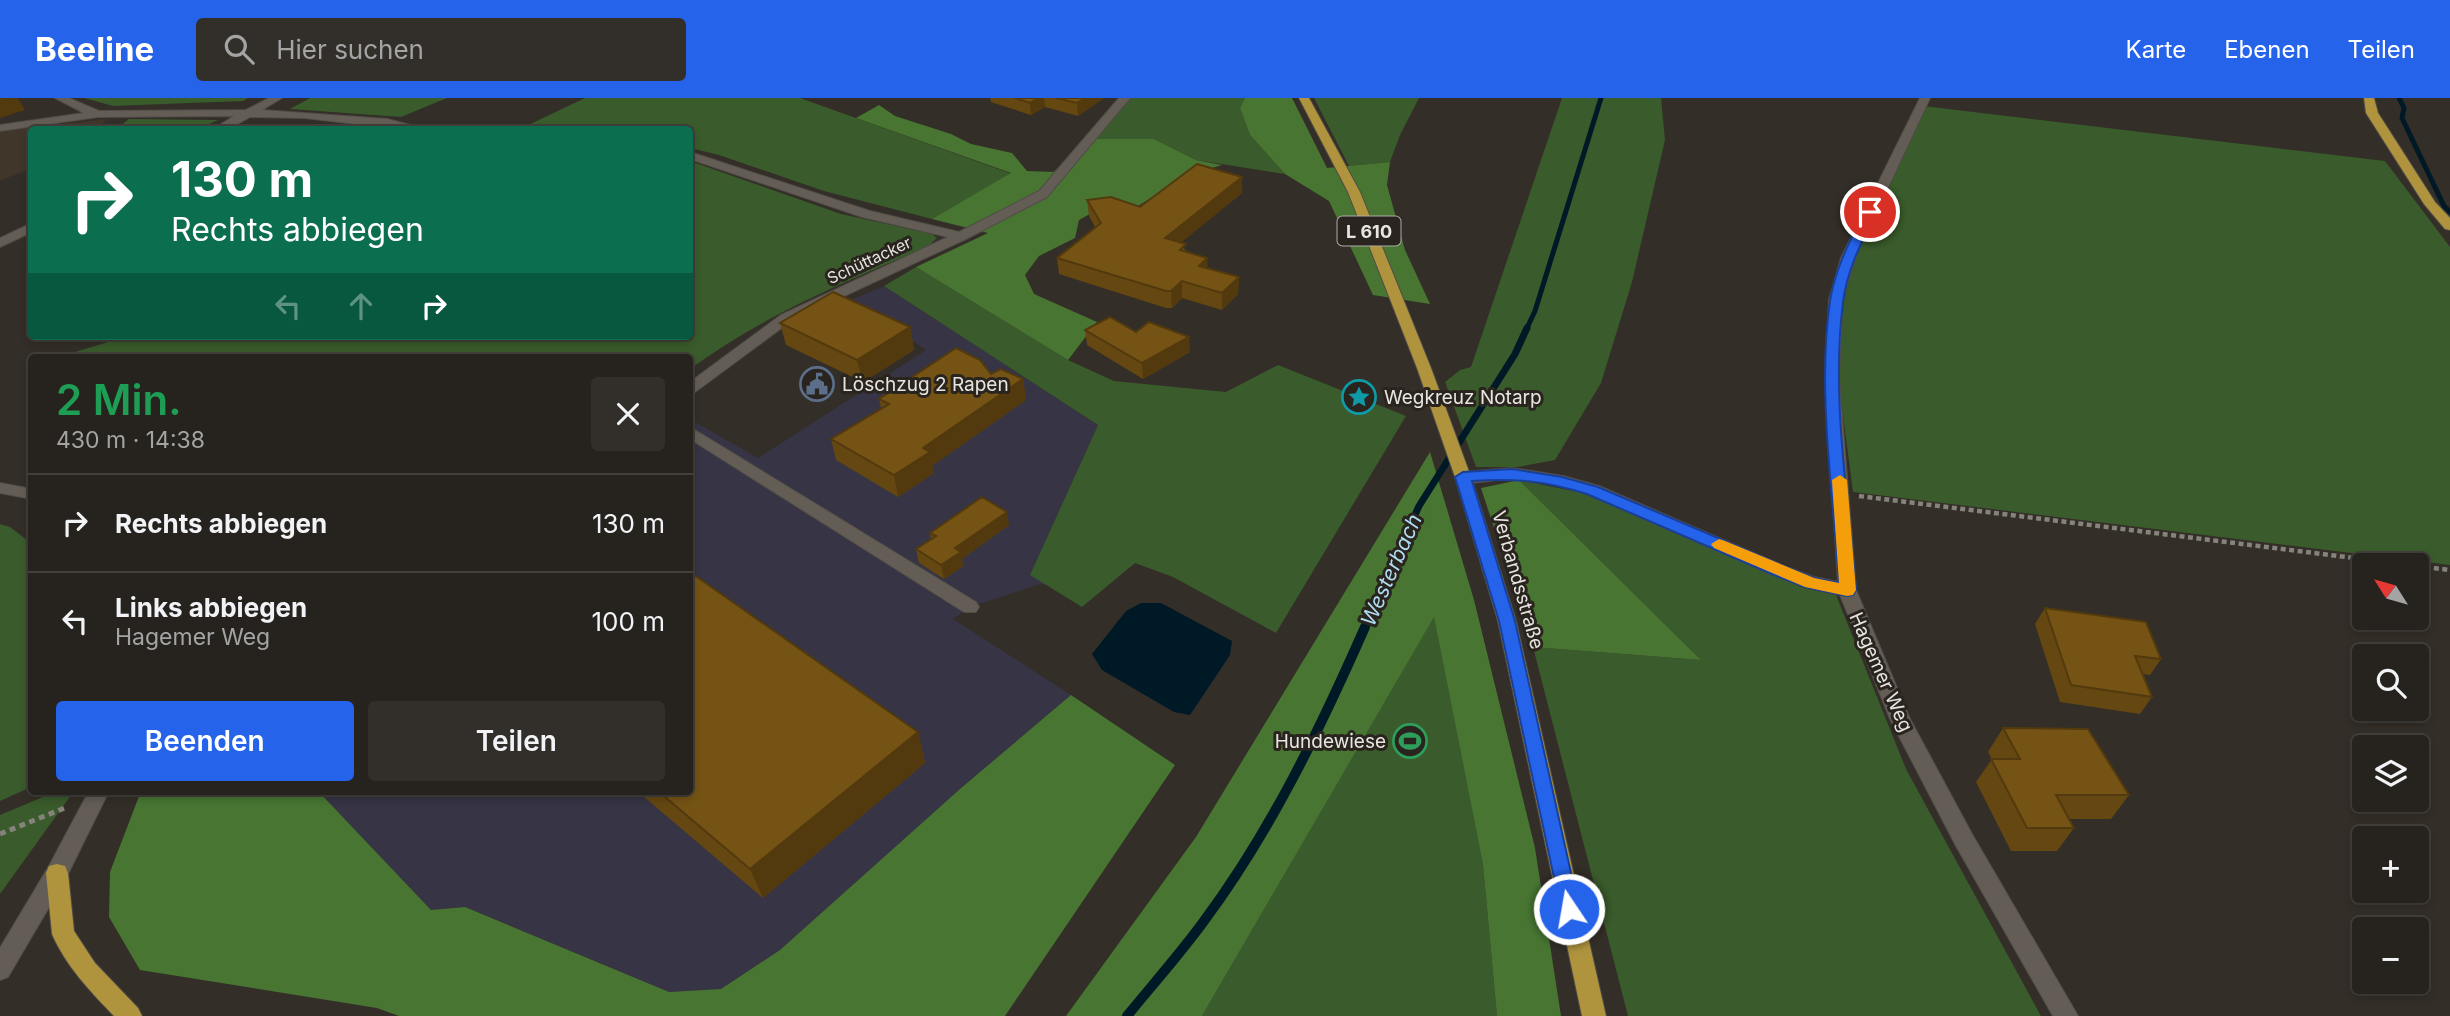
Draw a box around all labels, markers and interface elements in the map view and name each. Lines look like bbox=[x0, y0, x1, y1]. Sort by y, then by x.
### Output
search box bbox=[196, 18, 686, 81]
text: Beeline bbox=[35, 29, 154, 69]
icon: search bbox=[220, 30, 258, 68]
text: Hier suchen bbox=[276, 34, 424, 65]
text: Karte bbox=[2126, 35, 2186, 64]
text: Ebenen bbox=[2224, 35, 2310, 64]
text: Teilen bbox=[2348, 35, 2415, 64]
text: 130 m bbox=[171, 150, 313, 209]
icon: right bbox=[56, 154, 147, 245]
pin bbox=[1840, 182, 1900, 242]
icon: arrive bbox=[1851, 193, 1889, 231]
text: Rechts abbiegen bbox=[171, 210, 424, 249]
road number: L 610 bbox=[1338, 216, 1400, 246]
street label: Schüttacker bbox=[824, 232, 914, 288]
icon: left bbox=[269, 287, 307, 325]
icon: ahead bbox=[342, 287, 380, 325]
icon: right bbox=[415, 287, 453, 325]
public building icon: Löschzug 2 Rapen bbox=[798, 365, 836, 403]
place label: Löschzug 2 Rapen bbox=[842, 373, 1009, 396]
text: 2 Min. bbox=[56, 374, 182, 425]
button: close bbox=[591, 377, 665, 451]
place icon: Wegkreuz Notarp bbox=[1340, 378, 1378, 416]
place label: Wegkreuz Notarp bbox=[1384, 386, 1542, 409]
text: 430 m · 14:38 bbox=[56, 426, 205, 454]
icon: right bbox=[56, 504, 94, 542]
text: Rechts abbiegen bbox=[115, 508, 327, 539]
text: 130 m bbox=[592, 508, 665, 539]
street label: Verbandsstraße bbox=[1487, 508, 1549, 652]
water label: Westerbach bbox=[1355, 510, 1427, 630]
north arrow bbox=[2352, 553, 2429, 630]
map controls bbox=[2352, 553, 2429, 994]
text: Links abbiegen bbox=[115, 592, 307, 623]
icon: left bbox=[56, 602, 94, 640]
text: 100 m bbox=[592, 606, 665, 637]
street label: Hagemer Weg bbox=[1844, 609, 1918, 735]
text: Hagemer Weg bbox=[115, 623, 270, 651]
button: search bbox=[2352, 644, 2429, 721]
button: Beenden bbox=[56, 701, 354, 781]
button: Teilen bbox=[368, 701, 665, 781]
sports icon: Hundewiese bbox=[1391, 722, 1429, 760]
place label: Hundewiese bbox=[1275, 730, 1386, 753]
button: layers bbox=[2352, 735, 2429, 812]
button: + bbox=[2352, 826, 2429, 903]
position arrow bbox=[1532, 872, 1606, 946]
button: − bbox=[2352, 917, 2429, 994]

